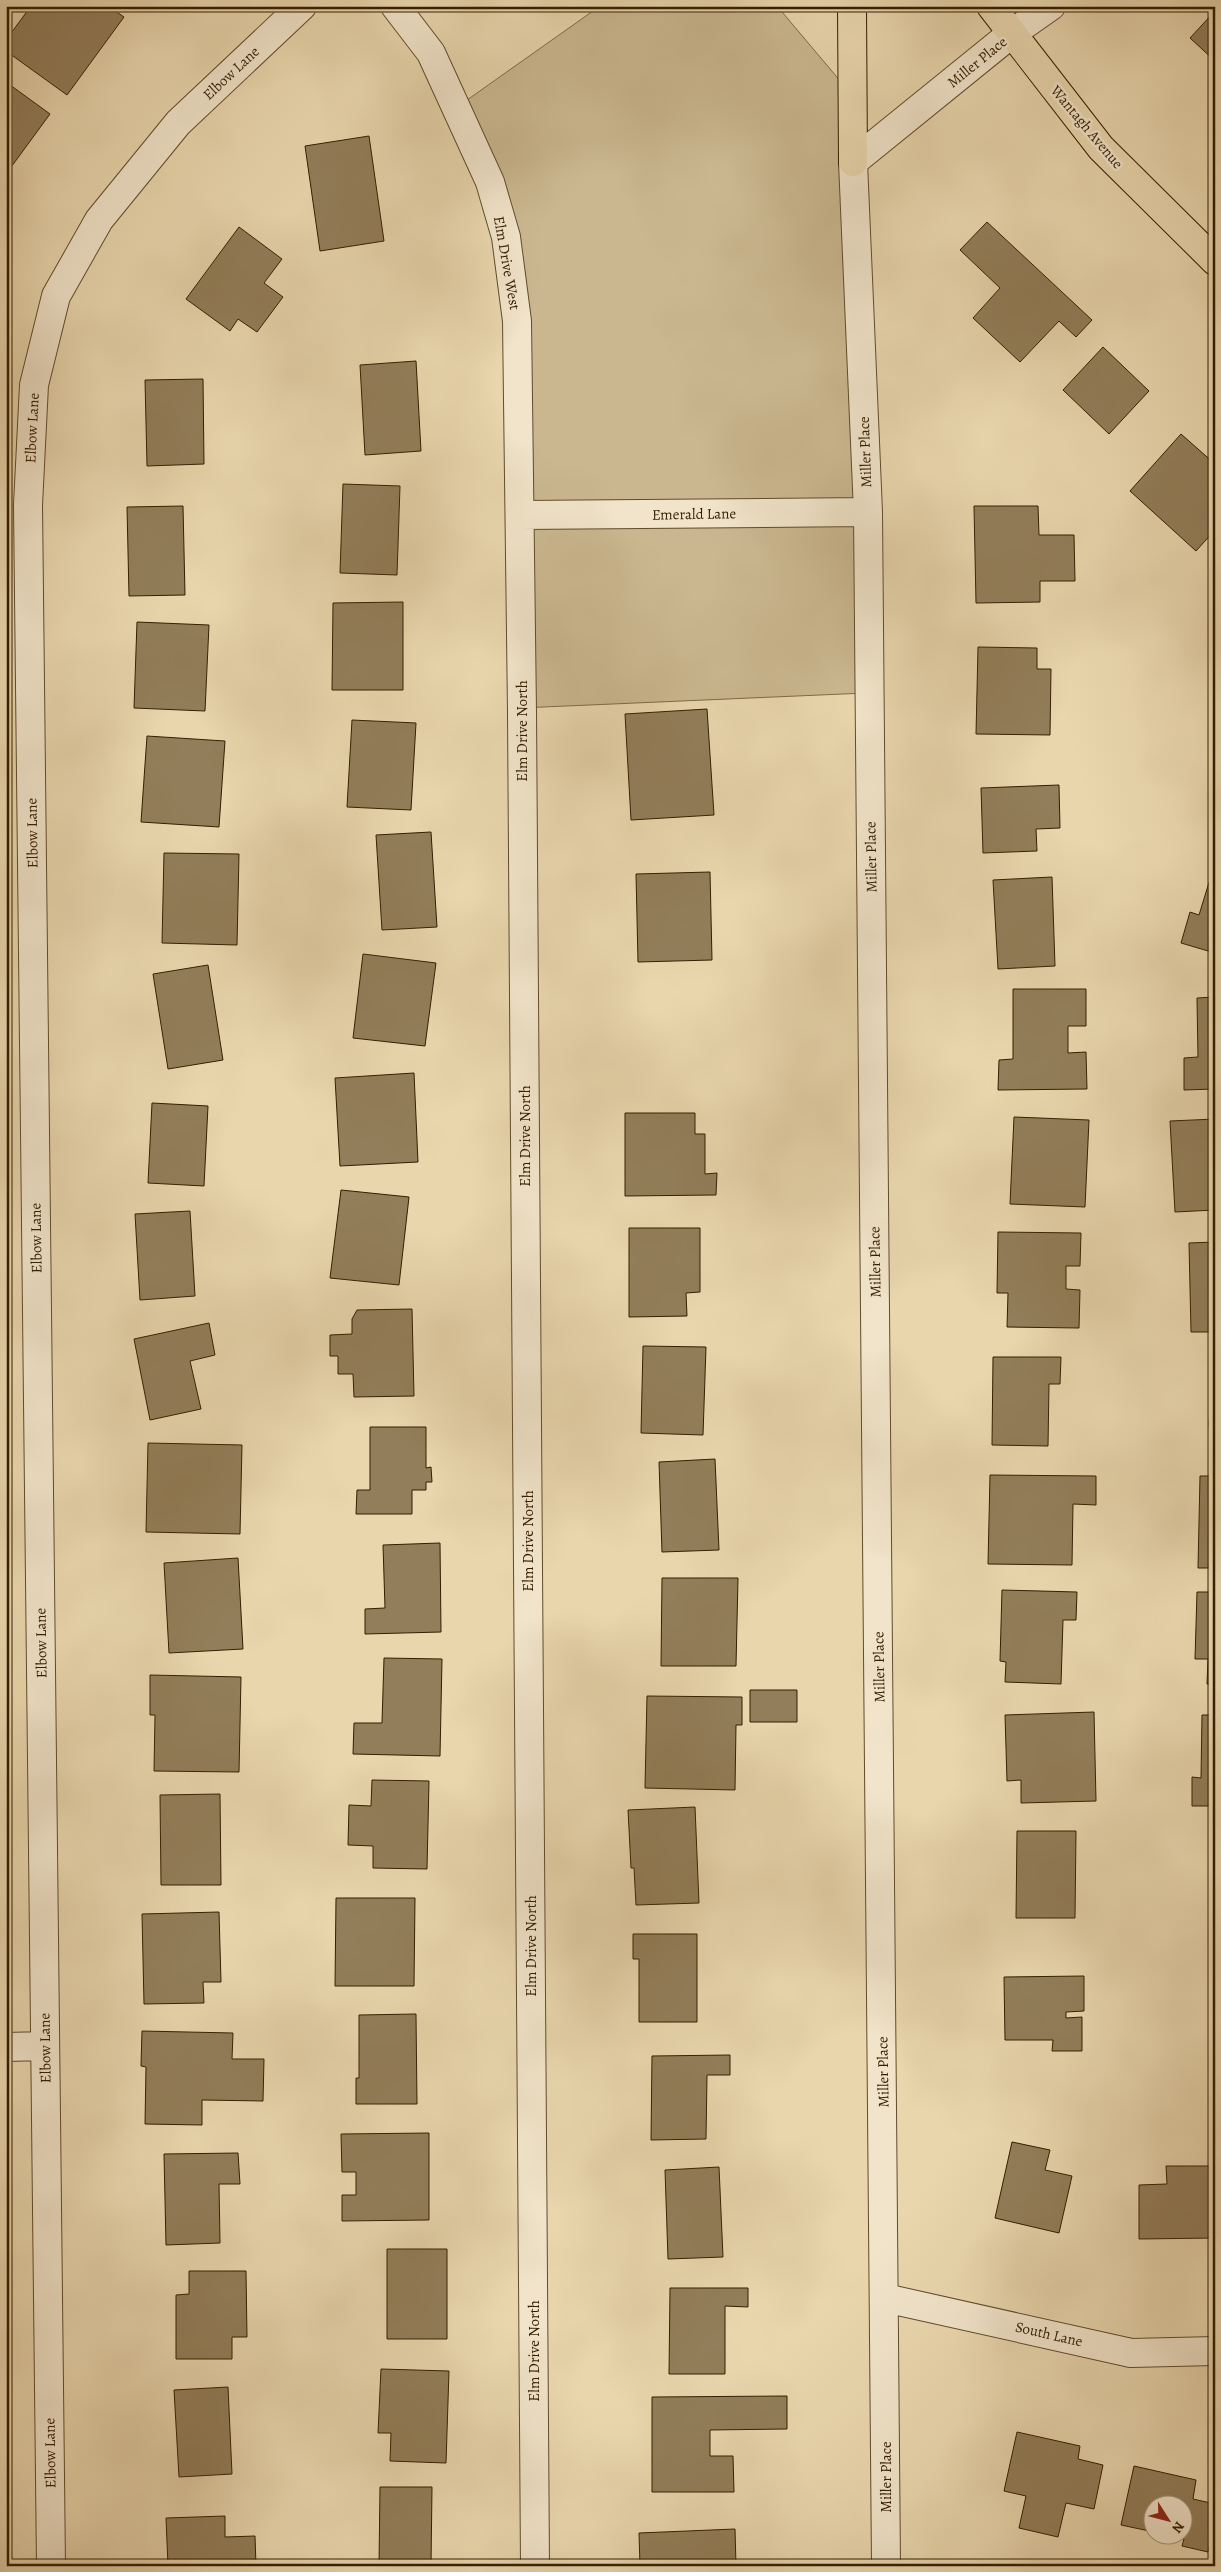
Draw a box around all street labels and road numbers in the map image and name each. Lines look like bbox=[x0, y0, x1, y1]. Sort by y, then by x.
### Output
street label: Miller Place bbox=[943, 32, 1011, 92]
street label: Elbow Lane bbox=[198, 41, 264, 104]
street label: Wantagh Avenue bbox=[1046, 80, 1128, 173]
street label: Elm Drive West bbox=[489, 214, 525, 312]
street label: Elbow Lane bbox=[20, 392, 44, 464]
street label: Miller Place bbox=[854, 416, 876, 488]
street label: Emerald Lane bbox=[652, 503, 737, 525]
street label: Elm Drive North bbox=[512, 680, 532, 782]
street label: Elbow Lane bbox=[21, 797, 43, 868]
street label: Miller Place bbox=[860, 821, 882, 893]
street label: Elm Drive North bbox=[515, 1085, 535, 1187]
street label: Elbow Lane bbox=[25, 1202, 47, 1273]
street label: Miller Place bbox=[864, 1226, 886, 1298]
street label: Elm Drive North bbox=[518, 1490, 538, 1592]
street label: Elbow Lane bbox=[30, 1607, 52, 1678]
street label: Miller Place bbox=[868, 1631, 890, 1703]
street label: Elm Drive North bbox=[521, 1895, 541, 1997]
street label: Elbow Lane bbox=[34, 2012, 56, 2083]
street label: Miller Place bbox=[872, 2036, 894, 2108]
street label: Elm Drive North bbox=[524, 2300, 544, 2402]
street label: South Lane bbox=[1013, 2317, 1085, 2352]
street label: Elbow Lane bbox=[39, 2417, 61, 2488]
street label: Miller Place bbox=[876, 2441, 896, 2513]

